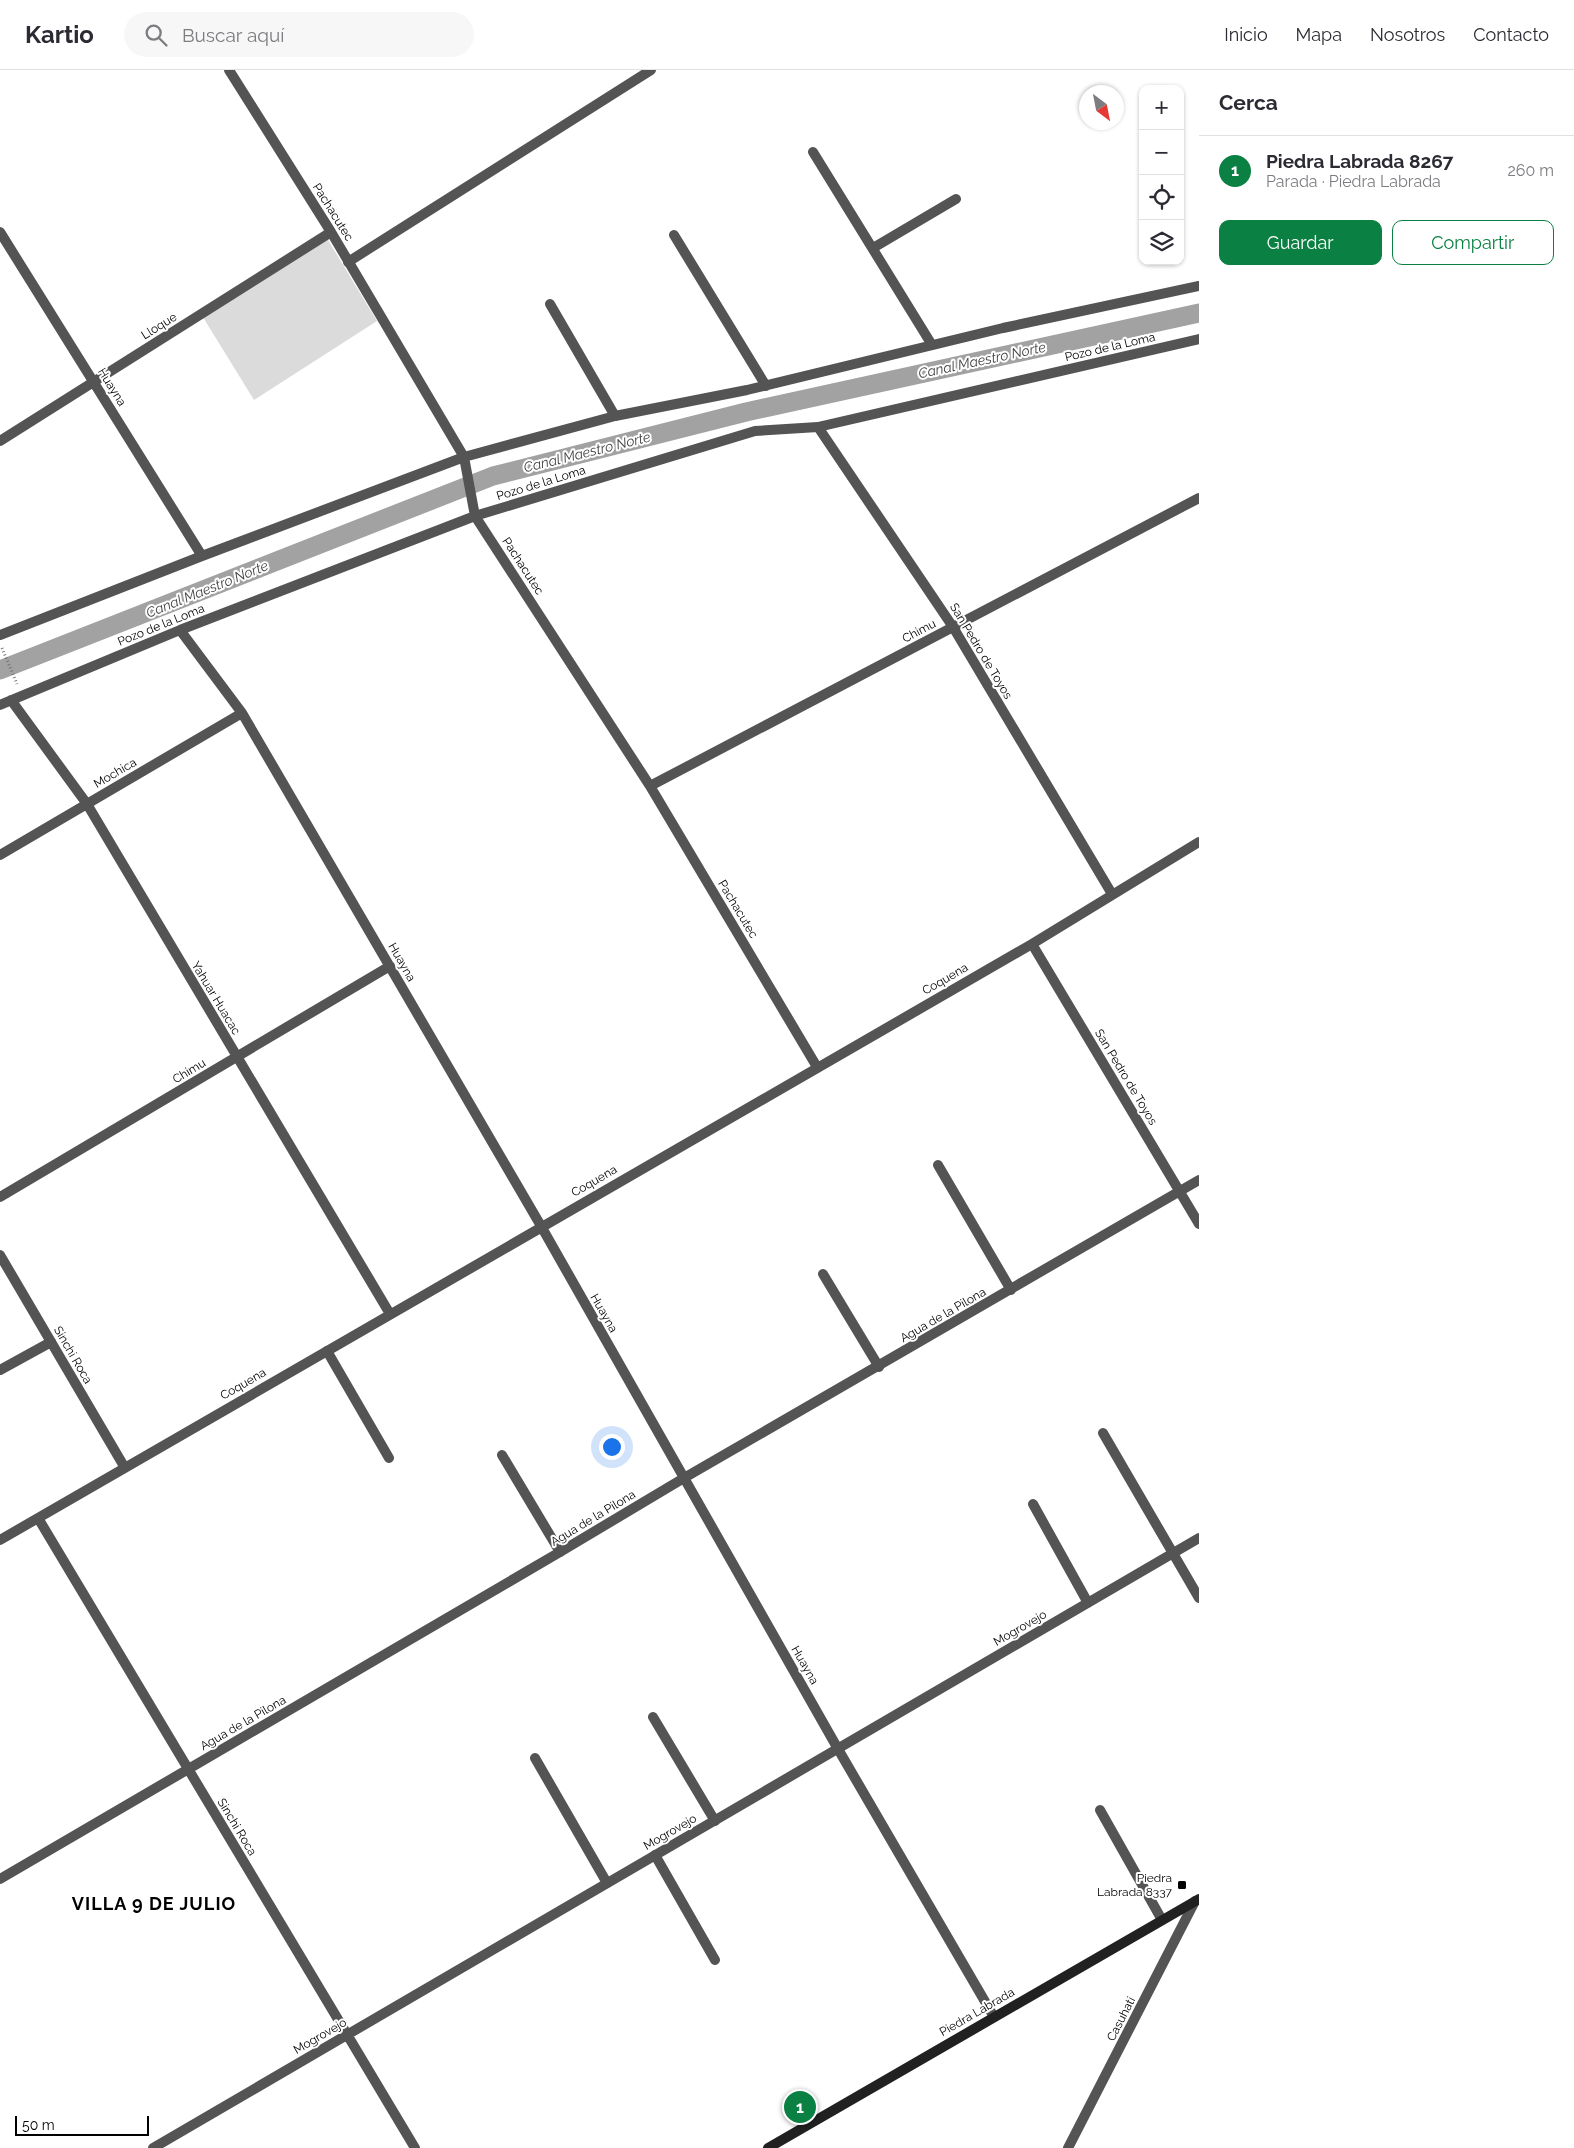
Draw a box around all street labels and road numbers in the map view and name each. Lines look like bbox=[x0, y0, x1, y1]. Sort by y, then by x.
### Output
street label: Pachacutec bbox=[310, 181, 356, 244]
street label: Lloque bbox=[139, 310, 179, 342]
street label: Pozo de la Loma bbox=[1063, 330, 1157, 364]
street label: Huayna bbox=[95, 365, 129, 409]
street label: Pozo de la Loma bbox=[495, 463, 587, 503]
street label: Pachacutec bbox=[499, 535, 547, 598]
street label: Pozo de la Loma bbox=[116, 601, 206, 649]
street label: San Pedro de Toyos bbox=[947, 601, 1015, 702]
street label: Chimu bbox=[900, 616, 938, 646]
street label: Mochica bbox=[91, 755, 139, 791]
street label: Pachacutec bbox=[715, 877, 761, 941]
street label: Huayna bbox=[385, 940, 419, 984]
street label: Yahuar Huacac bbox=[189, 959, 244, 1038]
street label: Coquena bbox=[920, 960, 970, 998]
street label: San Pedro de Toyos bbox=[1092, 1027, 1160, 1128]
street label: Chimu bbox=[170, 1056, 208, 1086]
street label: Coquena bbox=[569, 1162, 619, 1200]
street label: Agua de la Pilona bbox=[898, 1285, 988, 1345]
street label: Huayna bbox=[587, 1291, 621, 1335]
street label: Sinchi Roca bbox=[51, 1324, 95, 1386]
street label: Coquena bbox=[218, 1365, 268, 1403]
street label: Agua de la Pilona bbox=[548, 1487, 638, 1549]
street label: Mogrovejo bbox=[991, 1607, 1049, 1649]
street label: Huayna bbox=[788, 1643, 822, 1687]
street label: Agua de la Pilona bbox=[198, 1693, 288, 1753]
street label: Sinchi Roca bbox=[214, 1796, 260, 1858]
street label: Mogrovejo bbox=[641, 1811, 699, 1853]
street label: Piedra Labrada bbox=[937, 1985, 1017, 2039]
street label: Casuhati bbox=[1104, 1995, 1138, 2043]
street label: Mogrovejo bbox=[291, 2015, 349, 2057]

